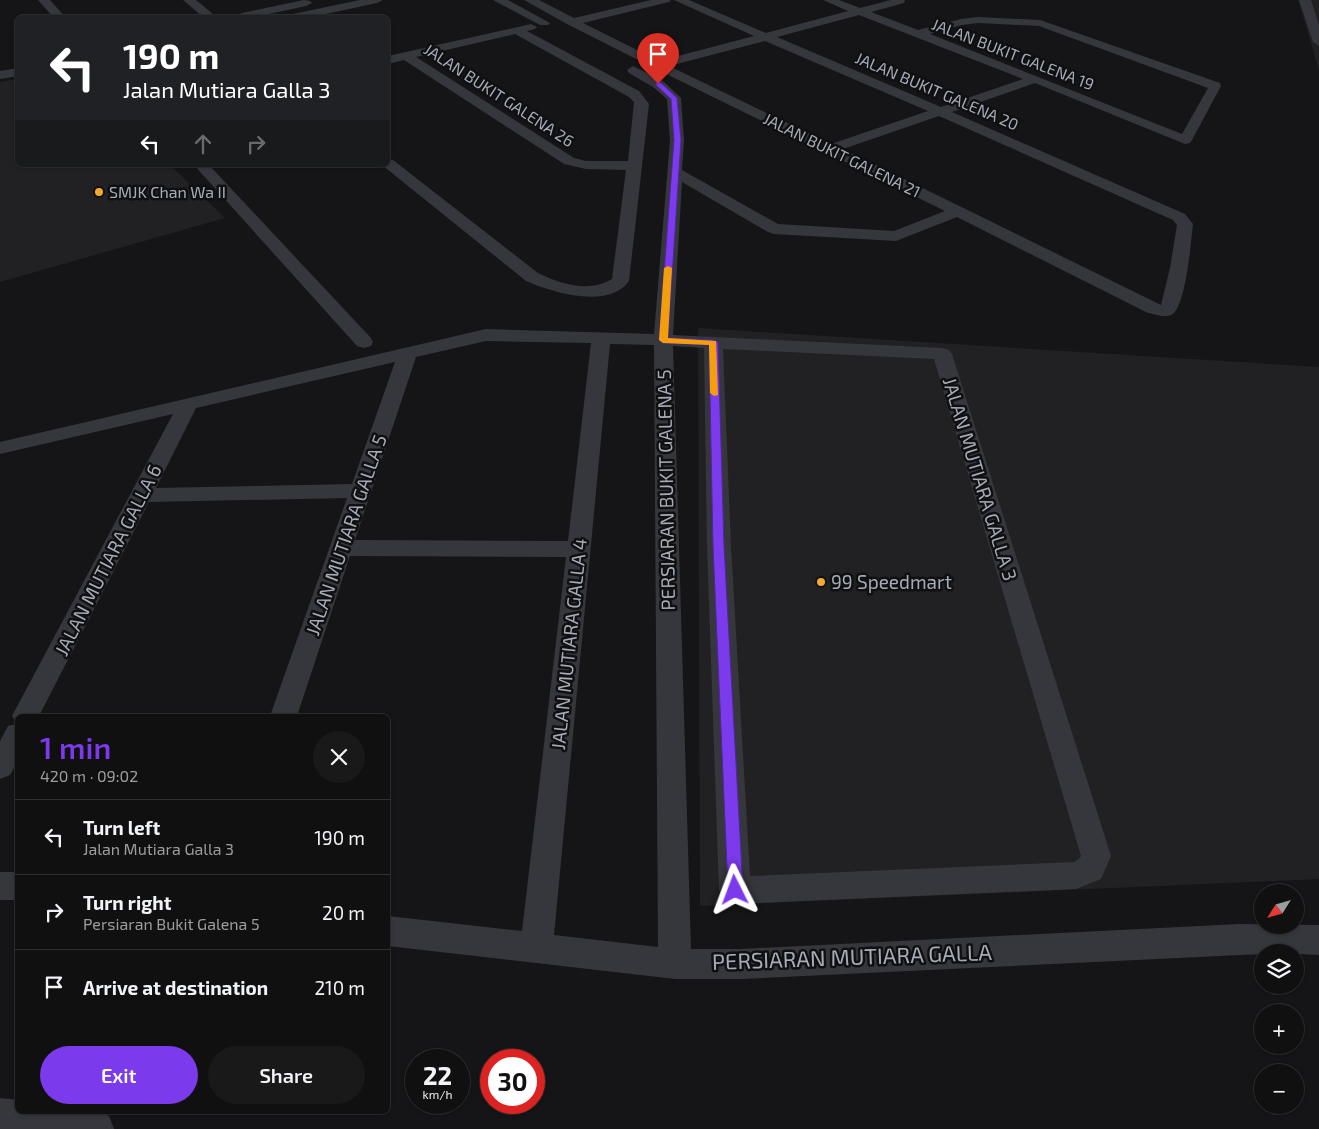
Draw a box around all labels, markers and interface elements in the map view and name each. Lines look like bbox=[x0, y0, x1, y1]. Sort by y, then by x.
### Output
street label: JALAN BUKIT GALENA 19 bbox=[929, 14, 1097, 93]
pin bbox=[637, 33, 679, 84]
text: 190 m bbox=[123, 34, 219, 76]
icon: left bbox=[40, 35, 105, 100]
street label: JALAN BUKIT GALENA 26 bbox=[421, 39, 578, 150]
icon: arrive bbox=[644, 40, 672, 68]
street label: JALAN BUKIT GALENA 20 bbox=[853, 48, 1022, 134]
text: Jalan Mutiara Galla 3 bbox=[123, 76, 331, 102]
street label: JALAN BUKIT GALENA 21 bbox=[761, 108, 924, 201]
icon: left bbox=[136, 130, 164, 158]
icon: ahead bbox=[189, 130, 217, 158]
icon: right bbox=[242, 130, 270, 158]
place label: SMJK Chan Wa II bbox=[109, 182, 226, 201]
marker: SMJK Chan Wa II bbox=[93, 186, 105, 198]
street label: PERSIARAN BUKIT GALENA 5 bbox=[652, 369, 679, 611]
street label: JALAN MUTIARA GALLA 3 bbox=[939, 374, 1022, 583]
street label: JALAN MUTIARA GALLA 5 bbox=[300, 431, 391, 638]
street label: JALAN MUTIARA GALLA 6 bbox=[49, 460, 166, 659]
street label: JALAN MUTIARA GALLA 4 bbox=[546, 537, 591, 751]
place label: 99 Speedmart bbox=[831, 570, 952, 593]
marker: 99 Speedmart bbox=[815, 576, 827, 588]
text: 1 min bbox=[40, 729, 111, 765]
button: close bbox=[313, 731, 365, 783]
text: 420 m · 09:02 bbox=[40, 766, 138, 785]
text: Turn left bbox=[83, 816, 160, 839]
icon: left bbox=[40, 823, 68, 851]
text: 190 m bbox=[314, 826, 365, 849]
text: Jalan Mutiara Galla 3 bbox=[83, 839, 234, 858]
position arrow bbox=[708, 863, 760, 915]
north arrow bbox=[1254, 884, 1304, 934]
map controls bbox=[1254, 884, 1304, 1114]
text: Turn right bbox=[83, 891, 171, 914]
icon: right bbox=[40, 898, 68, 926]
text: 20 m bbox=[322, 901, 365, 924]
text: Persiaran Bukit Galena 5 bbox=[83, 914, 260, 933]
street label: PERSIARAN MUTIARA GALLA bbox=[712, 938, 993, 974]
button: layers bbox=[1254, 944, 1304, 994]
icon: arrive bbox=[40, 973, 68, 1001]
text: Arrive at destination bbox=[83, 976, 268, 999]
text: 210 m bbox=[314, 976, 365, 999]
button: + bbox=[1254, 1004, 1304, 1054]
button: Exit bbox=[40, 1046, 198, 1104]
button: Share bbox=[208, 1046, 365, 1104]
speed limit sign: 30 bbox=[480, 1049, 545, 1114]
text: 22 bbox=[423, 1060, 452, 1090]
button: − bbox=[1254, 1064, 1304, 1114]
text: km/h bbox=[423, 1087, 452, 1101]

